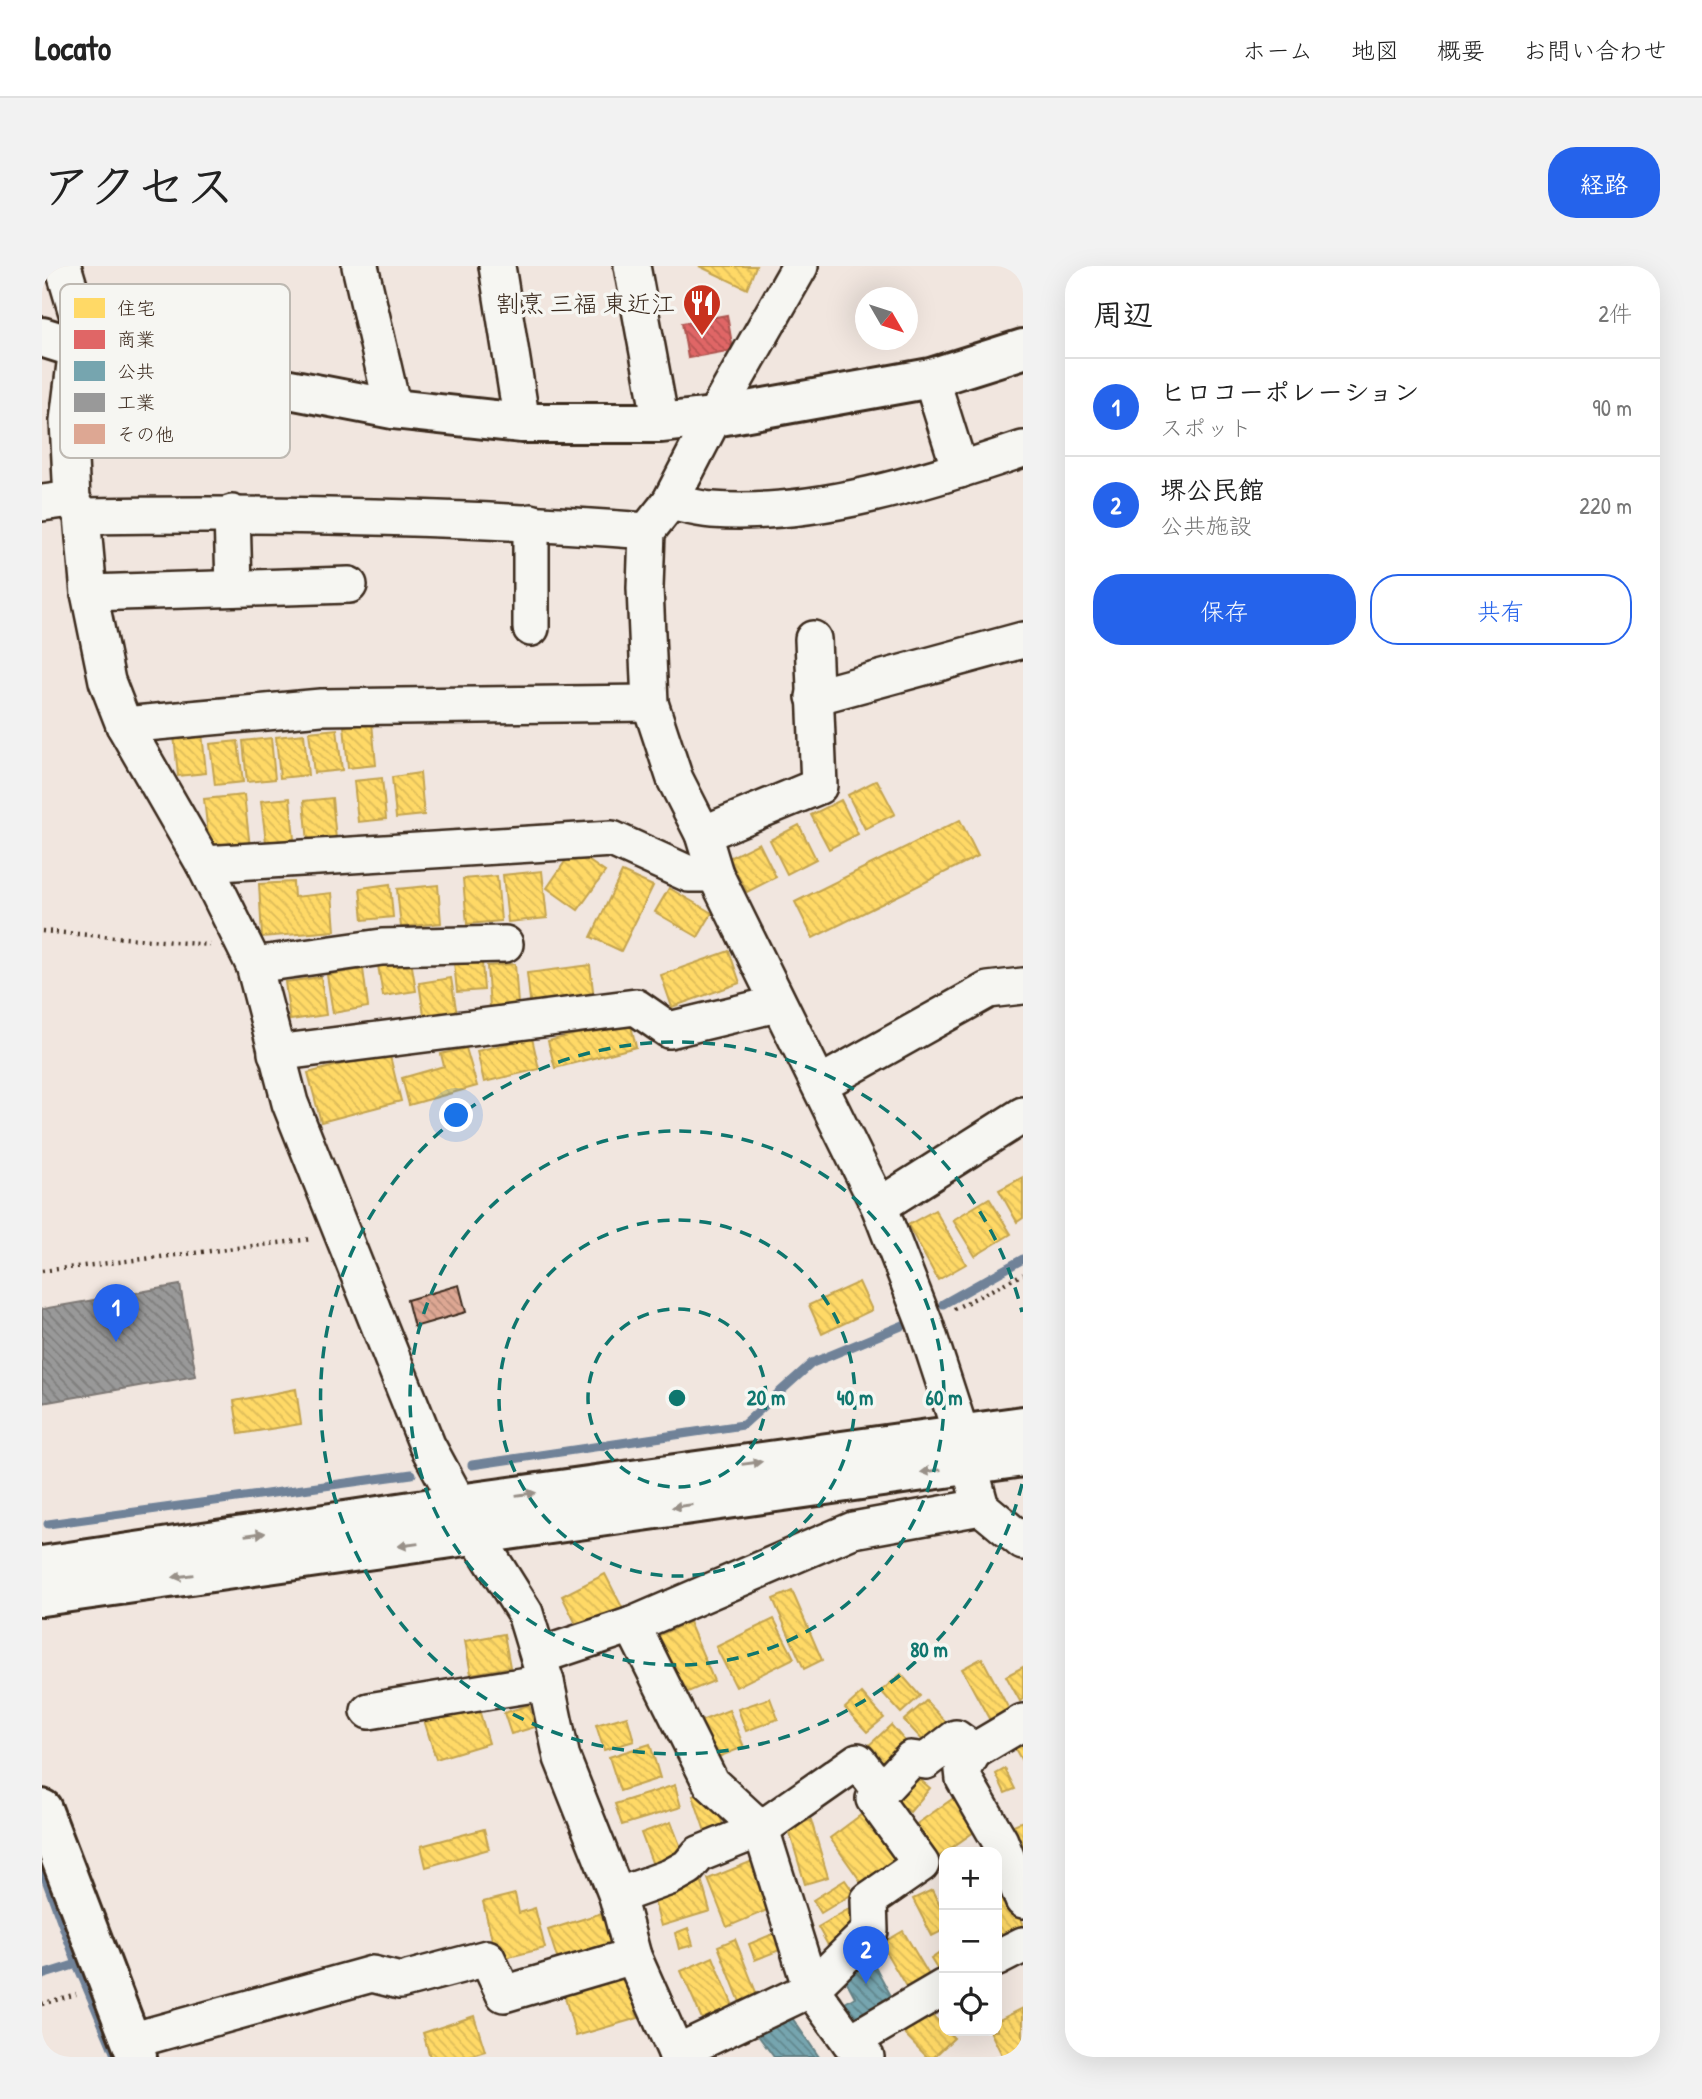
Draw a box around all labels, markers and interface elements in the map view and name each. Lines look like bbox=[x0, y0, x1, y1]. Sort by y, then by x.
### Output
text: Locato bbox=[35, 26, 111, 70]
text: ホーム bbox=[1242, 34, 1313, 66]
text: 地図 bbox=[1351, 34, 1399, 66]
text: 概要 bbox=[1437, 34, 1485, 66]
text: お問い合わせ bbox=[1523, 34, 1667, 66]
button: 経路 bbox=[1548, 147, 1660, 218]
text: アクセス bbox=[42, 152, 235, 218]
restaurant icon: 割烹 三福 東近江 bbox=[681, 282, 723, 337]
legend bbox=[60, 284, 290, 458]
place label: 割烹 三福 東近江 bbox=[496, 287, 675, 319]
north arrow bbox=[855, 287, 918, 350]
text: 周辺 bbox=[1093, 294, 1153, 334]
text: 住宅 bbox=[117, 295, 155, 321]
text: 2件 bbox=[1598, 298, 1632, 329]
text: 商業 bbox=[117, 326, 155, 352]
text: 公共 bbox=[117, 358, 155, 384]
text: ヒロコーポレーション bbox=[1160, 374, 1419, 409]
text: 工業 bbox=[117, 389, 155, 415]
text: 1 bbox=[1112, 392, 1120, 423]
text: 90 m bbox=[1592, 392, 1632, 423]
text: スポット bbox=[1160, 412, 1252, 443]
text: その他 bbox=[117, 421, 174, 447]
text: 堺公民館 bbox=[1160, 472, 1264, 507]
text: 2 bbox=[1111, 490, 1121, 521]
text: 220 m bbox=[1579, 490, 1632, 521]
text: 公共施設 bbox=[1160, 510, 1252, 541]
button: 保存 bbox=[1093, 574, 1356, 645]
button: 共有 bbox=[1370, 574, 1632, 645]
your location bbox=[439, 1098, 473, 1132]
pin: 1 bbox=[93, 1284, 139, 1342]
text: 20 m bbox=[747, 1383, 785, 1412]
text: 40 m bbox=[837, 1383, 873, 1412]
text: 60 m bbox=[926, 1383, 962, 1412]
centre of rings bbox=[665, 1386, 689, 1410]
one-way arrow bbox=[741, 1457, 763, 1468]
one-way arrow bbox=[920, 1466, 942, 1477]
one-way arrow bbox=[516, 1489, 538, 1500]
one-way arrow bbox=[671, 1501, 693, 1512]
one-way arrow bbox=[244, 1528, 266, 1539]
one-way arrow bbox=[397, 1539, 419, 1550]
one-way arrow bbox=[172, 1571, 194, 1582]
text: 80 m bbox=[910, 1635, 948, 1664]
map controls bbox=[939, 1847, 1002, 2036]
button: + bbox=[939, 1847, 1002, 1910]
button: − bbox=[939, 1910, 1002, 1973]
pin: 2 bbox=[843, 1926, 889, 1984]
button: locate bbox=[939, 1973, 1002, 2036]

